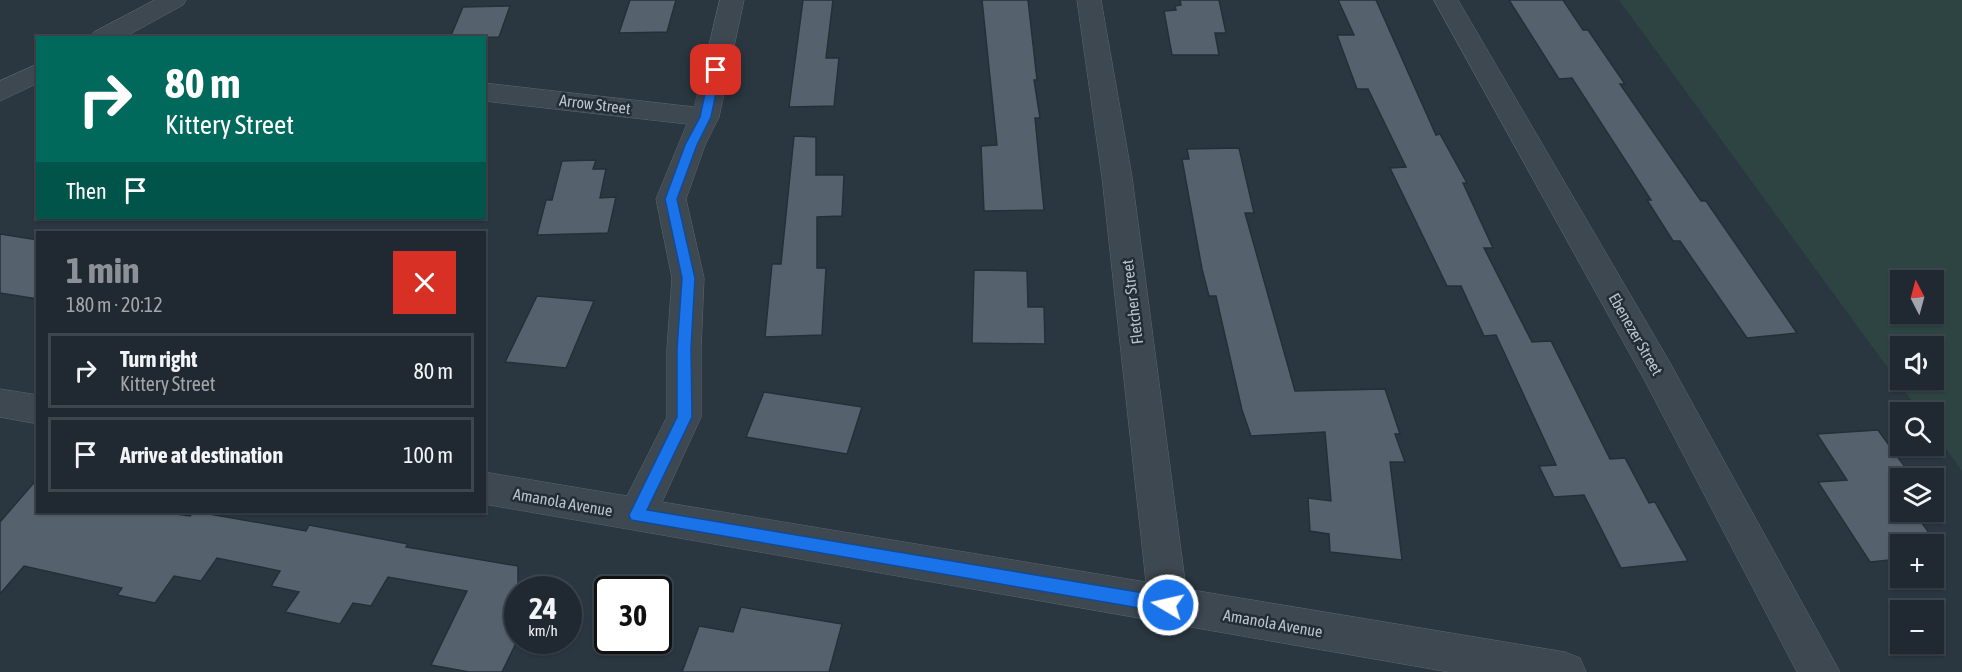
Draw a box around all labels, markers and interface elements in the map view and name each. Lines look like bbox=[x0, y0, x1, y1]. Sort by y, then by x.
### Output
pin bbox=[690, 44, 741, 95]
icon: arrive bbox=[699, 53, 732, 86]
text: 80 m bbox=[165, 59, 240, 107]
icon: right bbox=[66, 60, 144, 138]
street label: Arrow Street bbox=[558, 91, 632, 117]
text: Kittery Street bbox=[165, 109, 294, 140]
icon: arrive bbox=[119, 174, 152, 207]
text: Then bbox=[66, 178, 107, 204]
text: 1 min bbox=[66, 249, 140, 291]
button: close bbox=[393, 251, 456, 314]
street label: Fletcher Street bbox=[1118, 258, 1146, 345]
north arrow bbox=[1890, 270, 1944, 324]
map controls bbox=[1890, 270, 1944, 654]
street label: Ebenezer Street bbox=[1605, 290, 1667, 378]
text: 180 m · 20:12 bbox=[66, 293, 163, 316]
button: sound bbox=[1890, 336, 1944, 390]
text: Turn right bbox=[120, 346, 197, 372]
icon: right bbox=[69, 354, 102, 387]
text: 80 m bbox=[413, 358, 453, 384]
text: Kittery Street bbox=[120, 372, 216, 395]
button: search bbox=[1890, 402, 1944, 456]
icon: arrive bbox=[69, 438, 102, 471]
text: Arrive at destination bbox=[120, 442, 283, 468]
text: 100 m bbox=[403, 442, 453, 468]
button: layers bbox=[1890, 468, 1944, 522]
street label: Amanola Avenue bbox=[512, 484, 614, 520]
button: + bbox=[1890, 534, 1944, 588]
position arrow bbox=[1136, 573, 1200, 637]
speed limit sign: 30 bbox=[594, 576, 672, 654]
text: 24 bbox=[529, 591, 557, 625]
button: − bbox=[1890, 600, 1944, 654]
street label: Amanola Avenue bbox=[1222, 605, 1324, 641]
text: km/h bbox=[528, 622, 558, 639]

